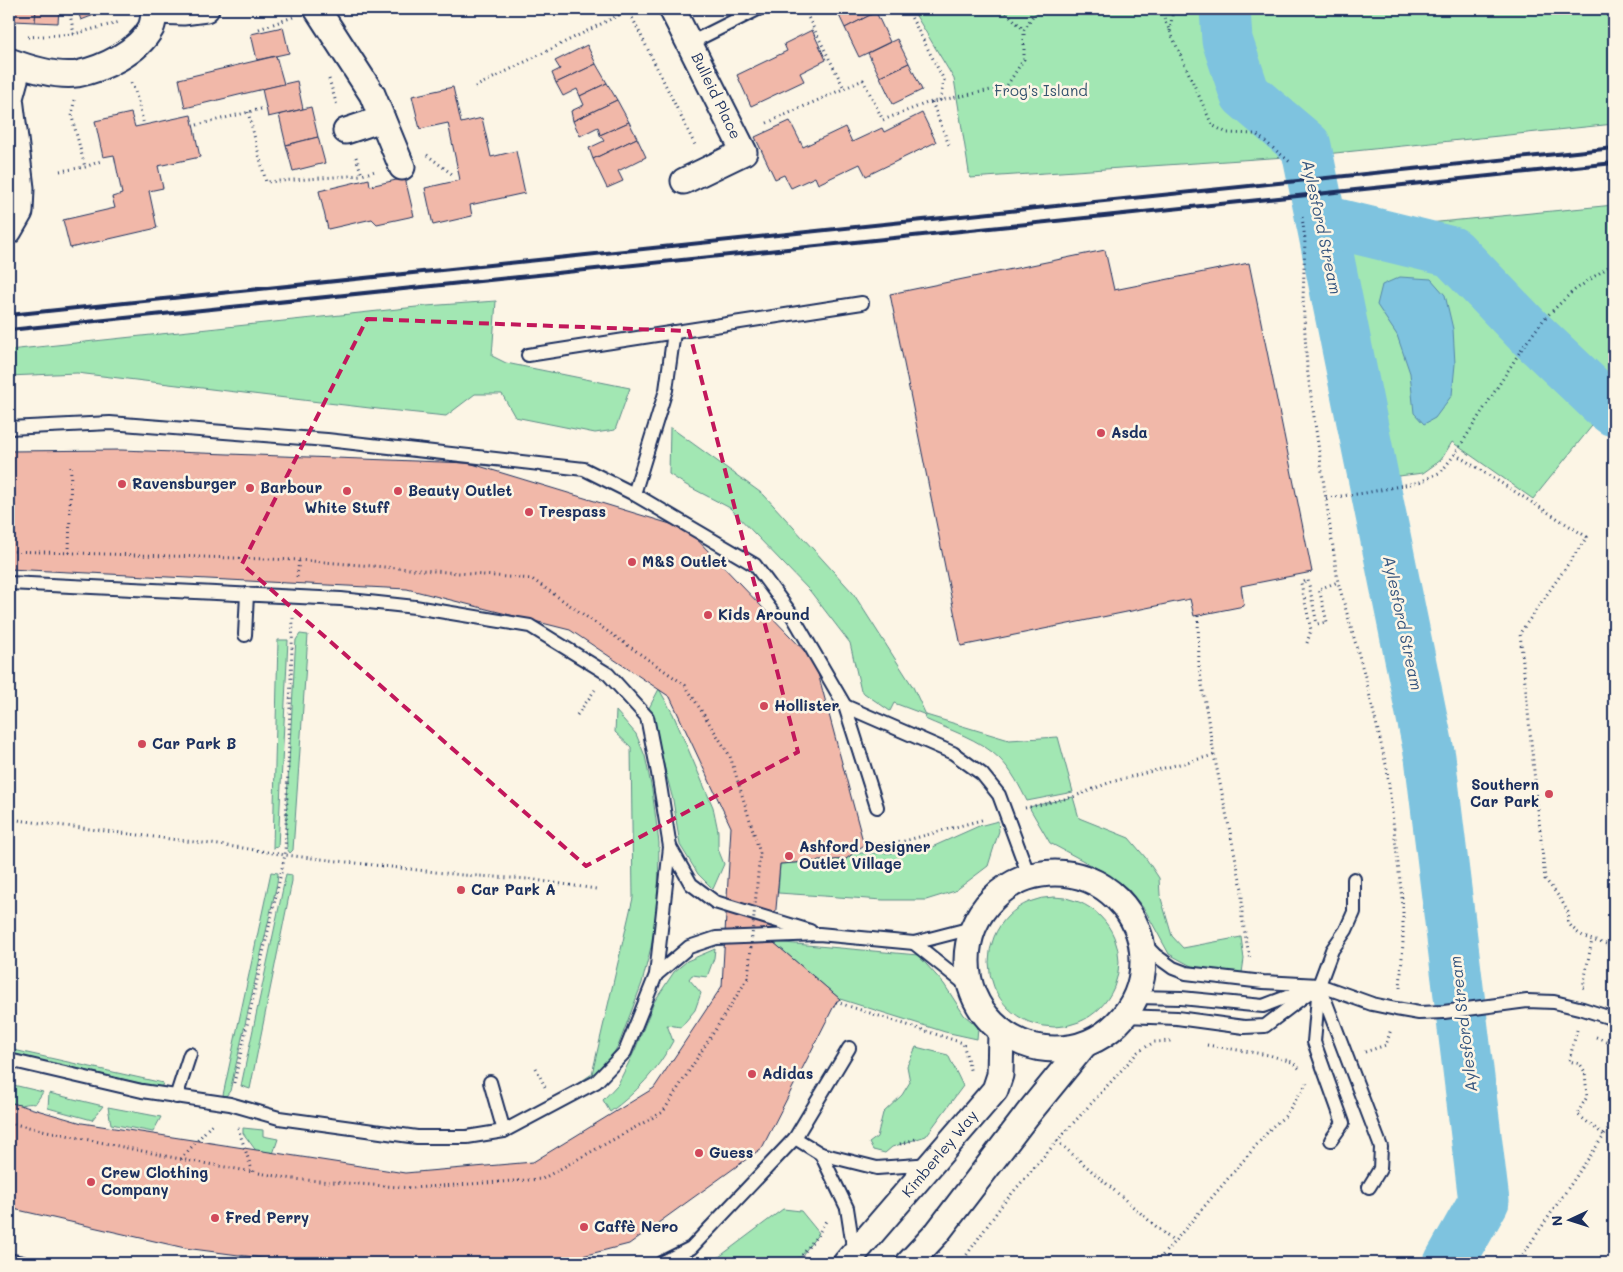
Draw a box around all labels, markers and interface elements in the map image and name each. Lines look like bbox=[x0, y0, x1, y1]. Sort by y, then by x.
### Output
street label: Bulleid Place bbox=[687, 49, 746, 142]
park label: Frog's Island bbox=[994, 80, 1088, 100]
water label: Aylesford Stream bbox=[1298, 158, 1347, 296]
place label: Asda bbox=[1111, 422, 1148, 442]
marker: Asda bbox=[1095, 427, 1107, 439]
place label: Ravensburger bbox=[132, 473, 237, 493]
place label: Barbour bbox=[260, 477, 322, 497]
marker: Ravensburger bbox=[116, 478, 128, 490]
place label: Beauty Outlet bbox=[408, 480, 512, 500]
marker: Barbour bbox=[244, 482, 256, 494]
marker: White Stuff bbox=[341, 485, 353, 497]
marker: Beauty Outlet bbox=[392, 485, 404, 497]
place label: White Stuff bbox=[304, 497, 390, 517]
place label: Trespass bbox=[539, 501, 606, 521]
marker: Trespass bbox=[523, 506, 535, 518]
place label: M&S Outlet bbox=[642, 551, 728, 571]
water label: Aylesford Stream bbox=[1379, 554, 1428, 692]
marker: M&S Outlet bbox=[626, 556, 638, 568]
place label: Kids Around bbox=[718, 604, 810, 624]
marker: Kids Around bbox=[702, 609, 714, 621]
place label: Hollister bbox=[774, 695, 840, 715]
marker: Hollister bbox=[758, 700, 770, 712]
place label: Car Park B bbox=[152, 733, 236, 753]
marker: Car Park B bbox=[136, 738, 148, 750]
place label: Southern Car Park bbox=[1470, 774, 1539, 811]
marker: Southern Car Park bbox=[1543, 788, 1555, 800]
place label: Ashford Designer Outlet Village bbox=[799, 836, 931, 873]
marker: Ashford Designer Outlet Village bbox=[783, 850, 795, 862]
place label: Car Park A bbox=[471, 879, 556, 899]
marker: Car Park A bbox=[455, 884, 467, 896]
water label: Aylesford Stream bbox=[1444, 955, 1481, 1093]
place label: Adidas bbox=[762, 1063, 813, 1083]
marker: Adidas bbox=[746, 1068, 758, 1080]
street label: Kimberley Way bbox=[897, 1105, 982, 1201]
place label: Guess bbox=[709, 1142, 753, 1162]
marker: Guess bbox=[693, 1147, 705, 1159]
place label: Crew Clothing Company bbox=[101, 1162, 208, 1199]
marker: Crew Clothing Company bbox=[85, 1176, 97, 1188]
north arrow bbox=[1546, 1194, 1596, 1244]
place label: Fred Perry bbox=[225, 1207, 309, 1227]
marker: Fred Perry bbox=[209, 1212, 221, 1224]
text: N bbox=[1547, 1215, 1566, 1227]
place label: Caffè Nero bbox=[594, 1216, 678, 1236]
marker: Caffè Nero bbox=[578, 1221, 590, 1233]

